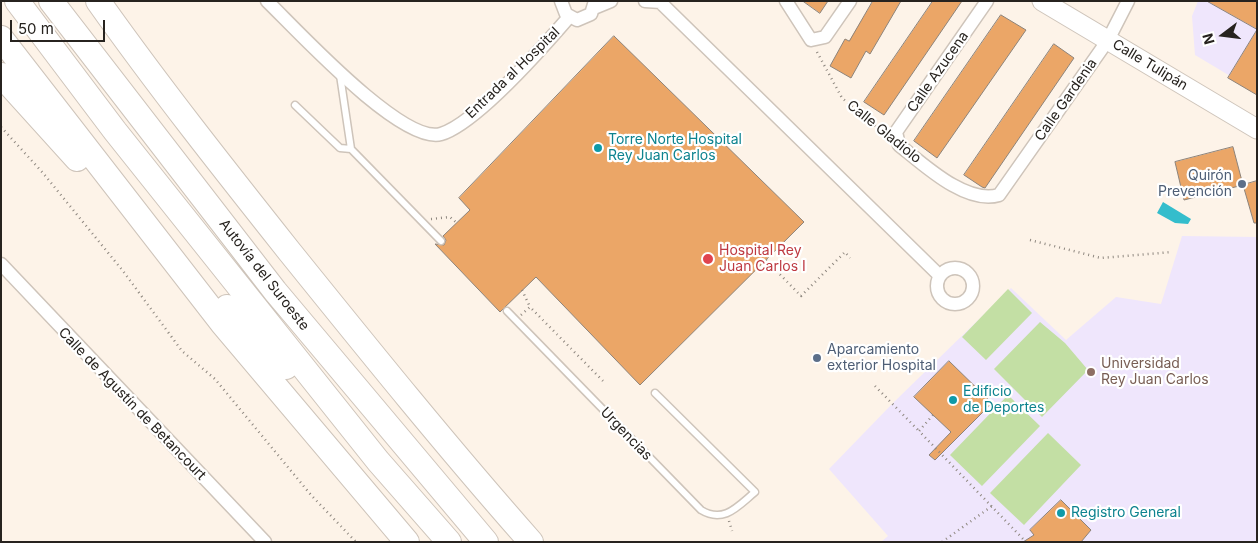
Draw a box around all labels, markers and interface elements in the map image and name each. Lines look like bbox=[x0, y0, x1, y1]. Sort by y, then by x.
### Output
scale bar bbox=[12, 10, 108, 42]
north arrow bbox=[1198, 10, 1248, 60]
text: 50 m bbox=[18, 19, 54, 38]
street label: Entrada al Hospital bbox=[463, 24, 563, 122]
street label: Calle Azucena bbox=[904, 28, 972, 116]
text: N bbox=[1198, 32, 1218, 46]
street label: Calle Tulipán bbox=[1109, 36, 1191, 94]
street label: Calle Gardenia bbox=[1031, 56, 1101, 144]
street label: Calle Gladiolo bbox=[843, 97, 925, 167]
place label: Torre Norte Hospital Rey Juan Carlos bbox=[608, 132, 742, 164]
marker: Torre Norte Hospital Rey Juan Carlos bbox=[592, 142, 604, 154]
place label: Quirón Prevención bbox=[1158, 168, 1232, 200]
marker: Quirón Prevención bbox=[1236, 178, 1248, 190]
street label: Autovía del Suroeste bbox=[215, 216, 313, 334]
place label: Hospital Rey Juan Carlos I bbox=[719, 243, 806, 276]
marker: Hospital Rey Juan Carlos I bbox=[701, 252, 715, 266]
street label: Calle de Agustín de Betancourt bbox=[55, 324, 209, 484]
place label: Aparcamiento exterior Hospital bbox=[827, 342, 936, 374]
marker: Aparcamiento exterior Hospital bbox=[811, 352, 823, 364]
place label: Universidad Rey Juan Carlos bbox=[1101, 356, 1209, 388]
marker: Universidad Rey Juan Carlos bbox=[1085, 366, 1097, 378]
place label: Edificio de Deportes bbox=[963, 384, 1044, 417]
marker: Edificio de Deportes bbox=[947, 394, 959, 406]
street label: Urgencias bbox=[597, 404, 655, 464]
place label: Registro General bbox=[1071, 505, 1181, 521]
marker: Registro General bbox=[1055, 507, 1067, 519]

